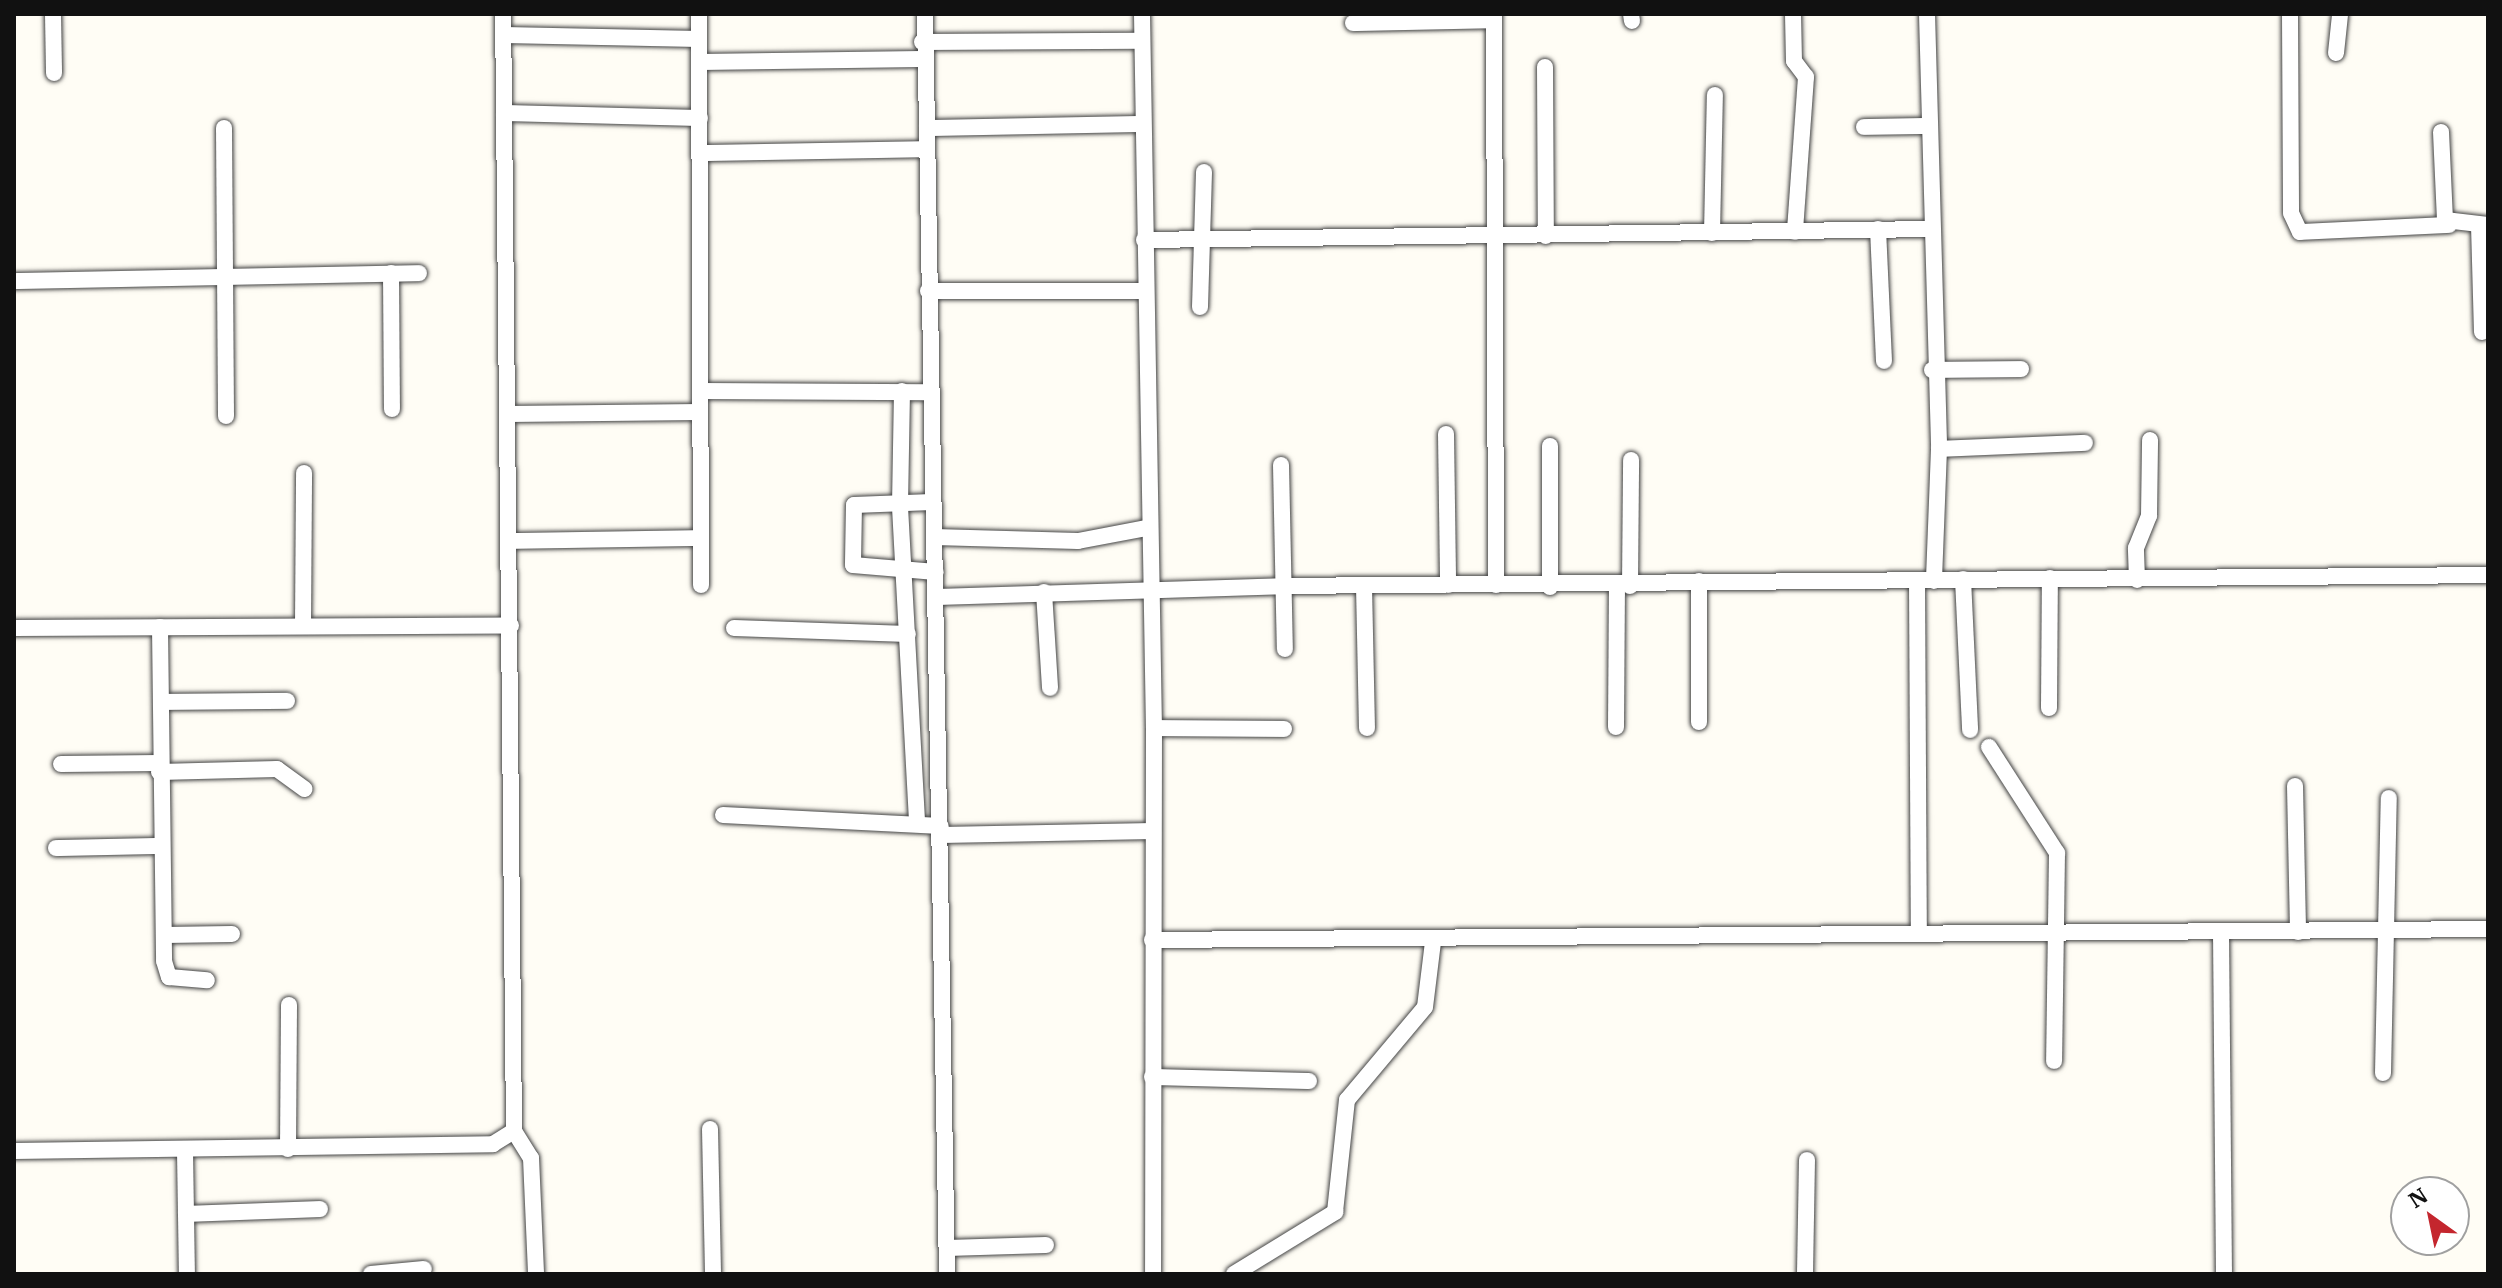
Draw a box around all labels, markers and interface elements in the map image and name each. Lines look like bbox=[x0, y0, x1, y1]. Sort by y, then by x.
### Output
north arrow bbox=[2390, 1176, 2470, 1256]
text: N bbox=[2403, 1180, 2433, 1214]

